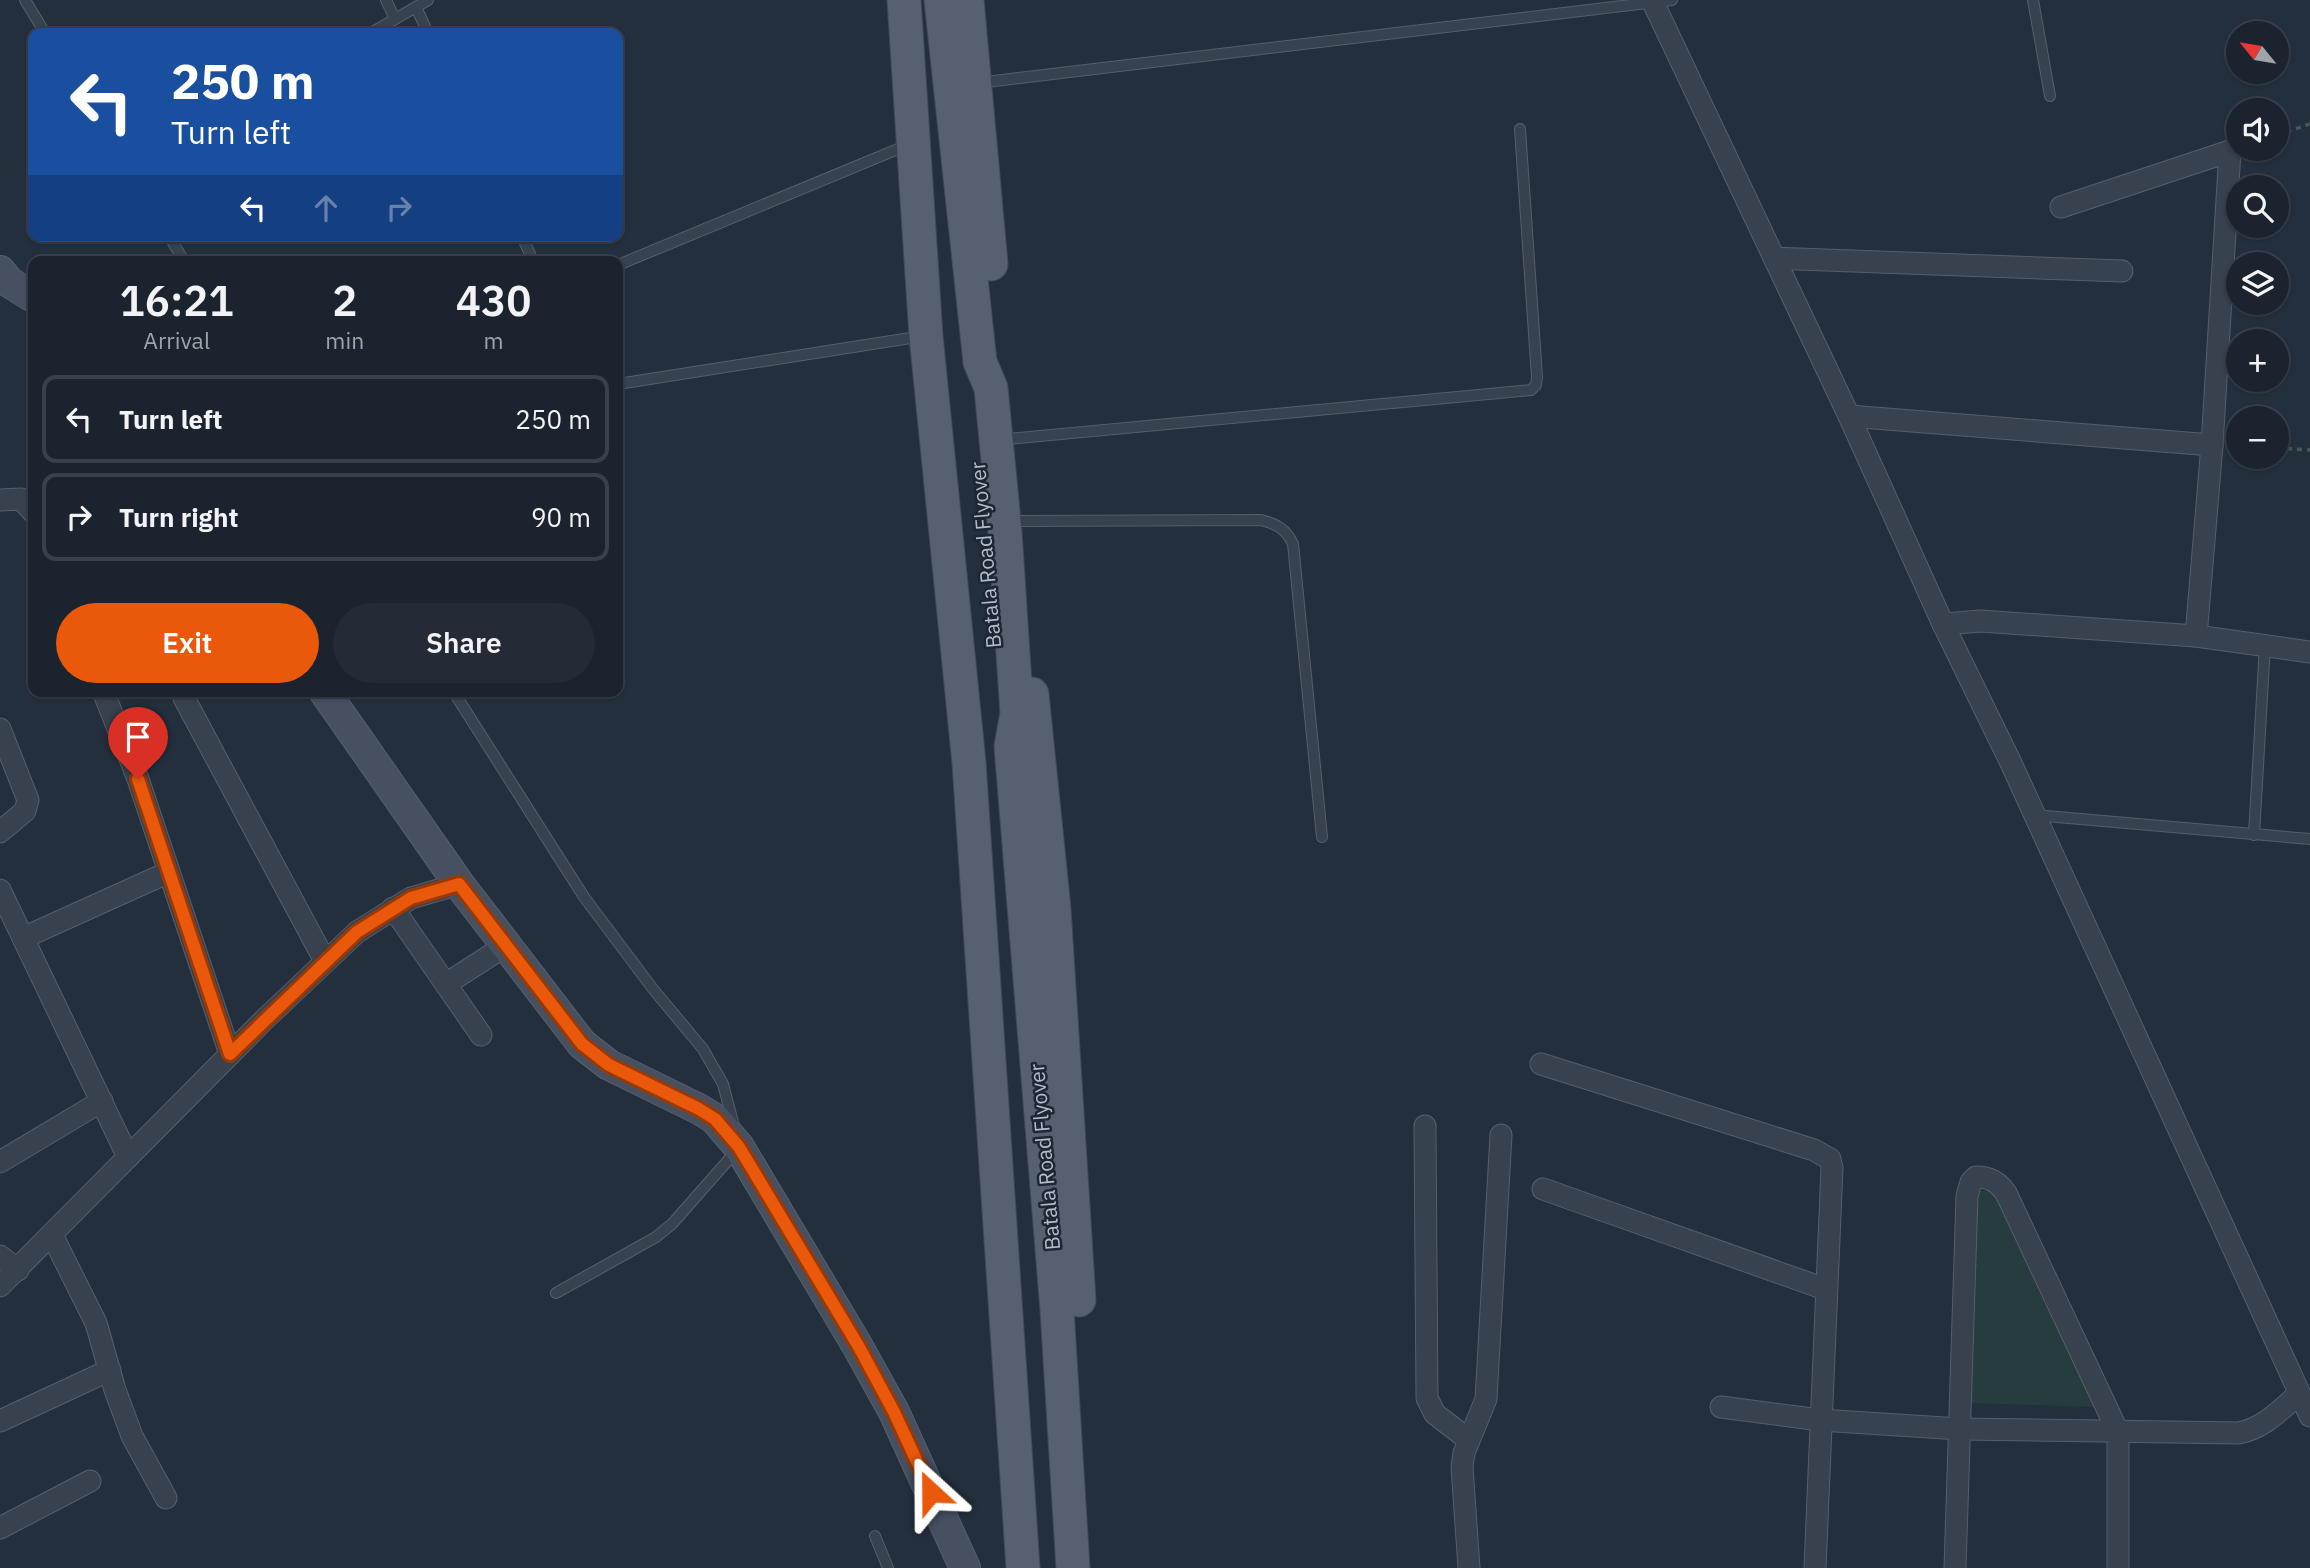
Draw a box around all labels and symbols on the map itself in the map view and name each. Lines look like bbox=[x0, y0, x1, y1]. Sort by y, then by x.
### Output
north arrow bbox=[2226, 21, 2289, 84]
street label: Batala Road Flyover bbox=[963, 460, 1007, 649]
pin bbox=[108, 707, 168, 779]
street label: Batala Road Flyover bbox=[1022, 1062, 1066, 1251]
position arrow bbox=[894, 1455, 968, 1529]

